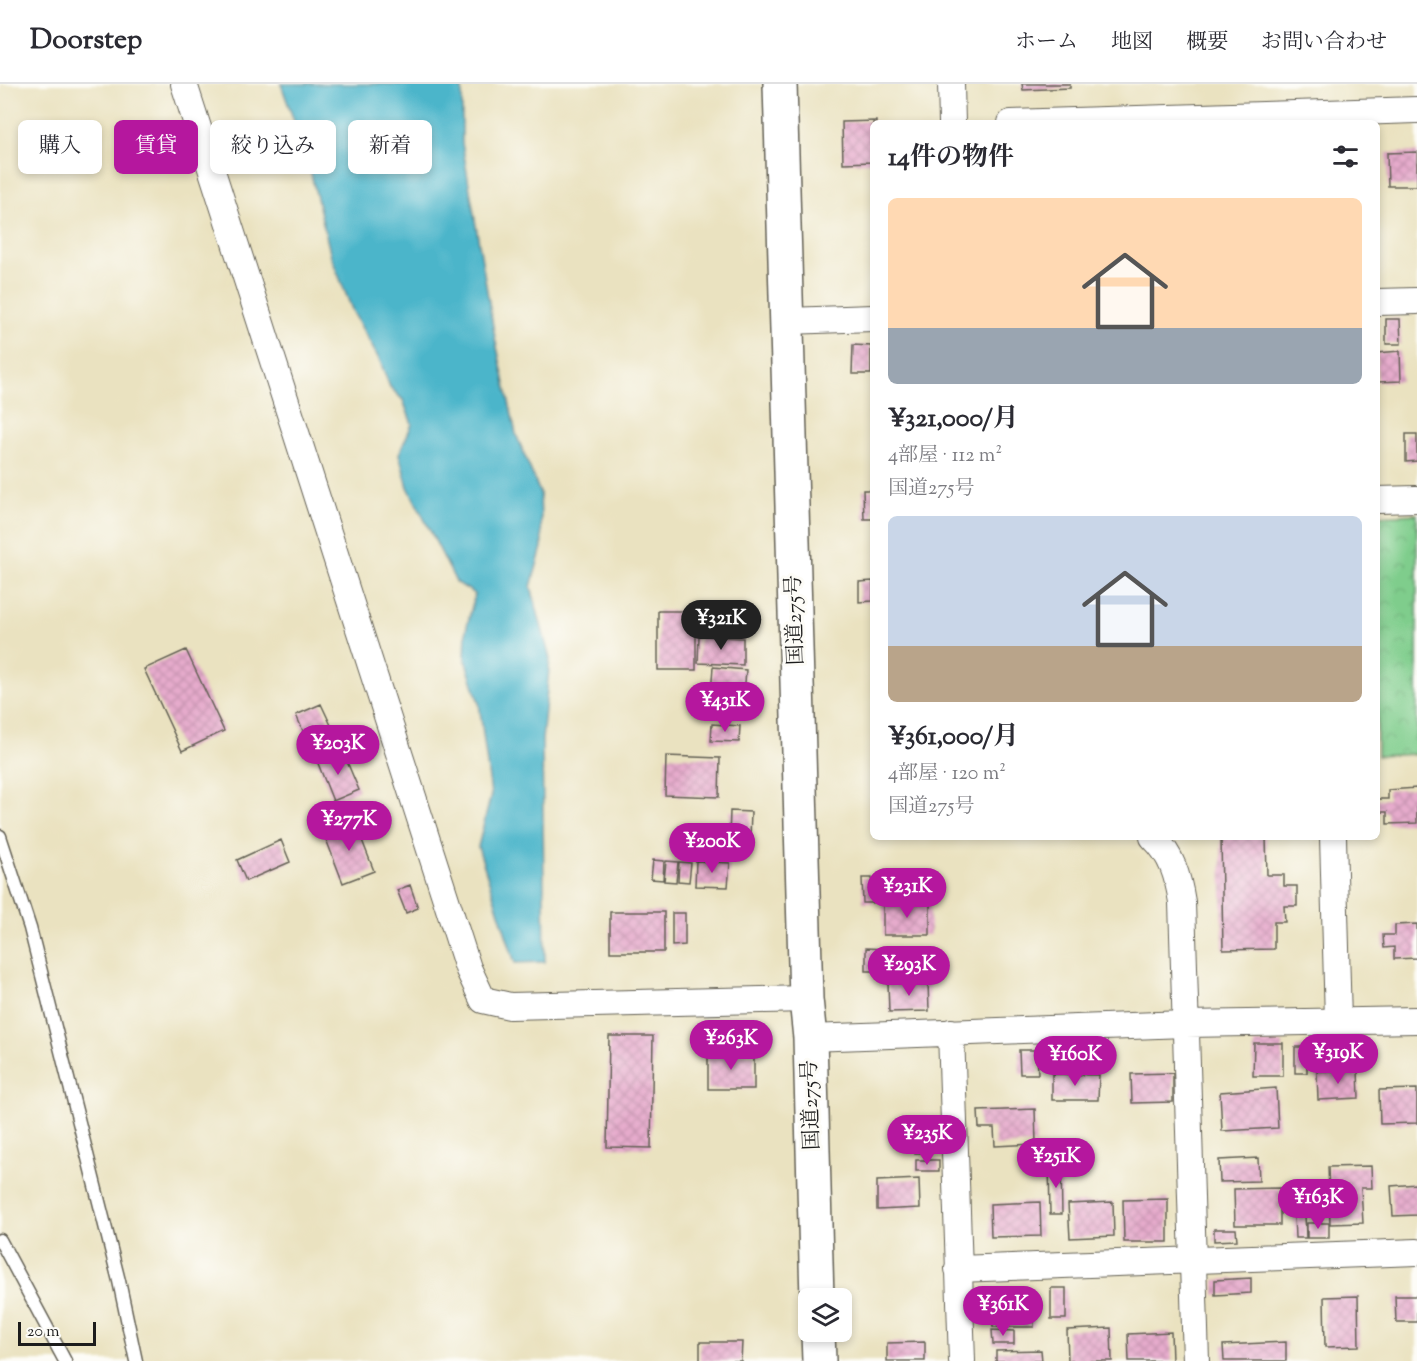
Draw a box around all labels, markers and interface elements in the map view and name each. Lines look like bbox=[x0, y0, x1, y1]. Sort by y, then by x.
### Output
text: Doorstep bbox=[30, 21, 142, 61]
text: ホーム bbox=[1015, 28, 1078, 58]
text: 地図 bbox=[1111, 28, 1153, 58]
text: 概要 bbox=[1186, 28, 1228, 58]
text: お問い合わせ bbox=[1261, 28, 1387, 58]
chip: 購入 bbox=[18, 120, 102, 174]
chip: 賃貸 bbox=[114, 120, 198, 174]
chip: 絞り込み bbox=[210, 120, 336, 174]
chip: 新着 bbox=[348, 120, 432, 174]
text: 14件の物件 bbox=[888, 140, 1014, 177]
icon: filters bbox=[1329, 140, 1362, 173]
icon: home bbox=[1071, 237, 1179, 345]
text: ¥321,000/月 bbox=[888, 401, 1019, 438]
text: 4部屋 · 112 m² bbox=[888, 442, 1002, 471]
text: 国道275号 bbox=[888, 475, 974, 504]
icon: home bbox=[1071, 555, 1179, 663]
street label: 国道275号 bbox=[779, 574, 813, 666]
pin: ¥321K bbox=[679, 600, 763, 651]
text: ¥321K bbox=[695, 605, 747, 634]
pin: ¥431K bbox=[683, 682, 767, 733]
text: ¥431K bbox=[699, 687, 751, 716]
text: ¥361,000/月 bbox=[888, 719, 1019, 756]
pin: ¥203K bbox=[296, 725, 380, 776]
text: ¥203K bbox=[310, 730, 366, 759]
text: 4部屋 · 120 m² bbox=[888, 760, 1006, 789]
text: 国道275号 bbox=[888, 793, 974, 822]
pin: ¥277K bbox=[307, 801, 391, 852]
text: ¥277K bbox=[321, 806, 377, 835]
pin: ¥200K bbox=[670, 823, 754, 874]
text: ¥200K bbox=[683, 828, 741, 857]
pin: ¥231K bbox=[865, 868, 949, 919]
text: ¥231K bbox=[881, 873, 933, 902]
pin: ¥293K bbox=[867, 946, 951, 997]
text: ¥293K bbox=[882, 951, 936, 980]
pin: ¥263K bbox=[689, 1020, 773, 1071]
text: ¥263K bbox=[704, 1025, 758, 1054]
pin: ¥319K bbox=[1296, 1034, 1380, 1085]
pin: ¥160K bbox=[1033, 1036, 1117, 1087]
text: ¥319K bbox=[1312, 1039, 1364, 1068]
text: ¥160K bbox=[1048, 1041, 1102, 1070]
street label: 国道275号 bbox=[795, 1059, 829, 1151]
pin: ¥235K bbox=[885, 1115, 969, 1166]
text: ¥235K bbox=[901, 1120, 953, 1149]
pin: ¥251K bbox=[1014, 1138, 1098, 1189]
text: ¥251K bbox=[1031, 1143, 1081, 1172]
pin: ¥163K bbox=[1276, 1179, 1360, 1230]
text: ¥163K bbox=[1292, 1184, 1344, 1213]
pin: ¥361K bbox=[961, 1286, 1045, 1337]
map controls bbox=[798, 1288, 852, 1342]
button: layers bbox=[798, 1288, 852, 1342]
text: ¥361K bbox=[977, 1291, 1029, 1320]
scale bar bbox=[18, 1319, 96, 1346]
text: 20 m bbox=[27, 1321, 60, 1344]

